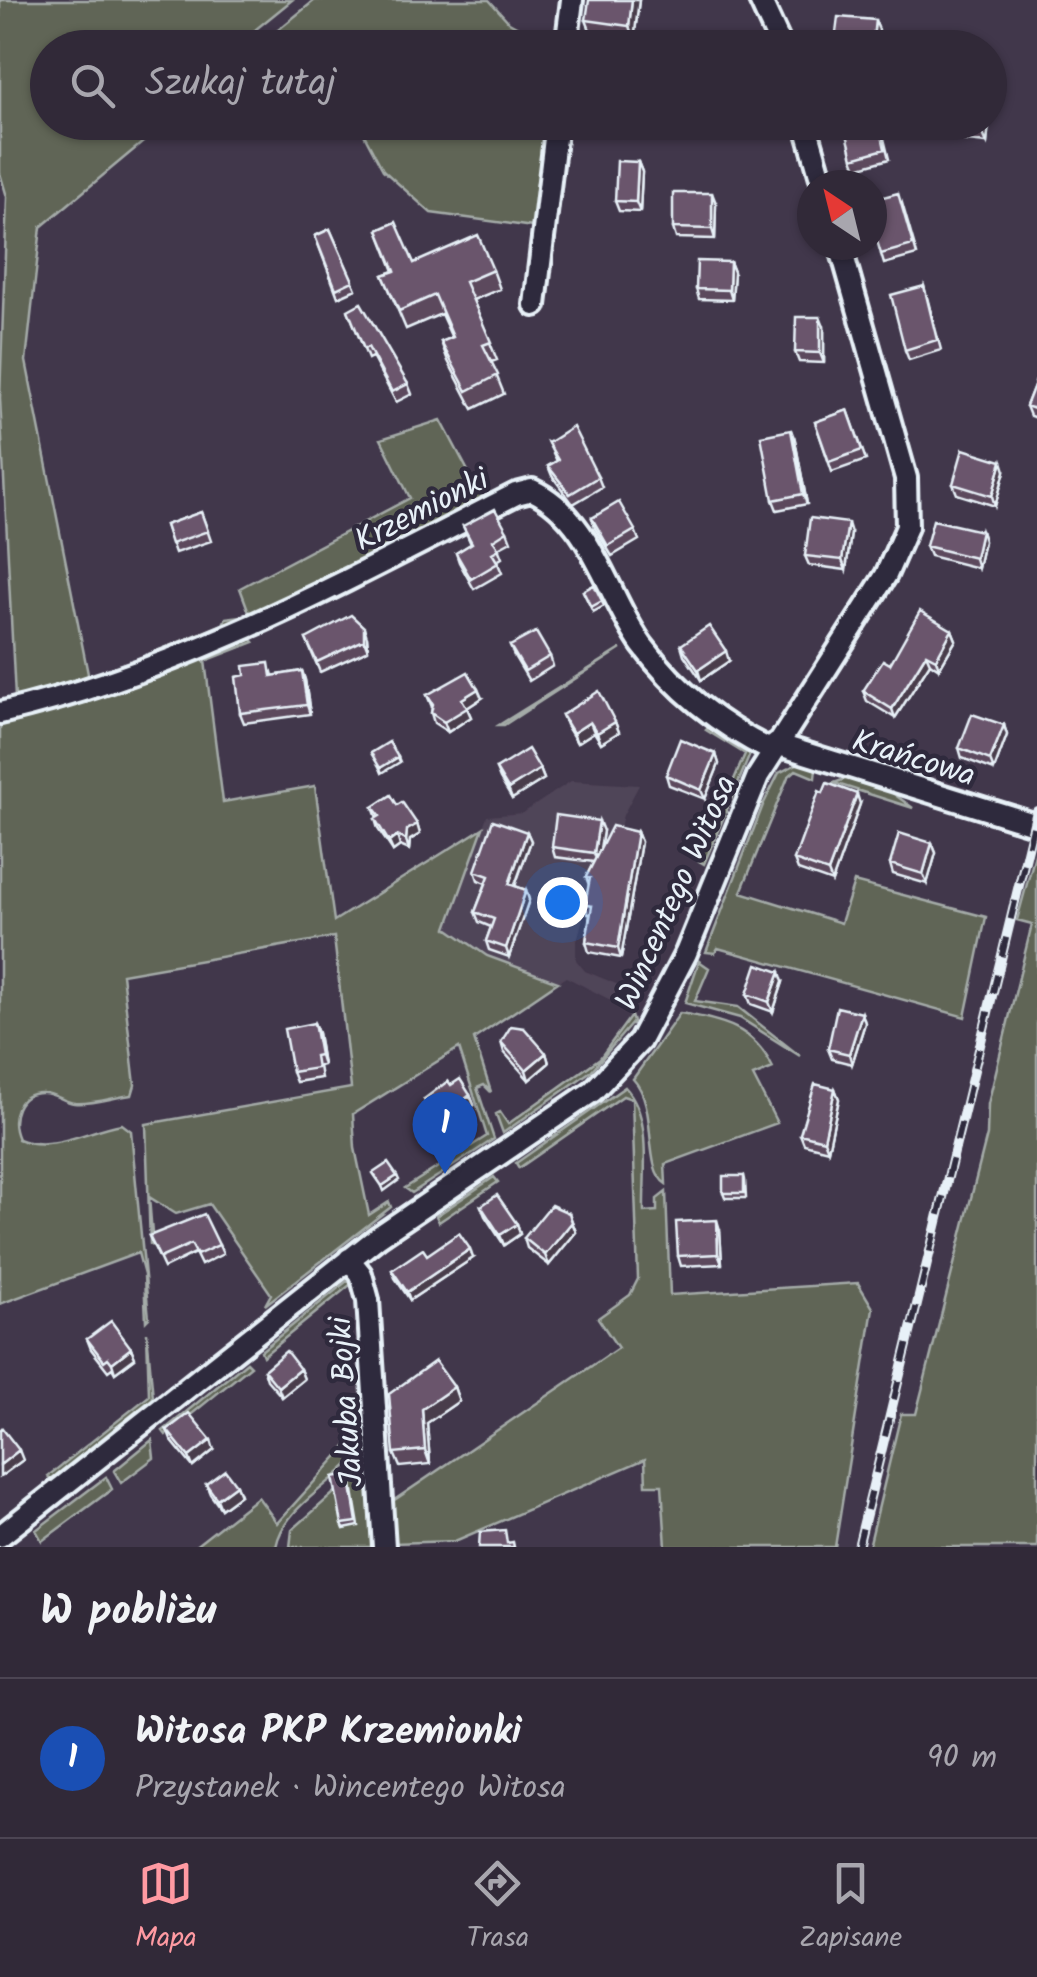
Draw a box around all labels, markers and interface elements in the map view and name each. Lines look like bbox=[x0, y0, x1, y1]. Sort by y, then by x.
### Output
search box bbox=[30, 30, 1007, 140]
text: Szukaj tutaj bbox=[145, 55, 336, 115]
icon: search bbox=[65, 58, 120, 113]
north arrow bbox=[797, 170, 887, 260]
street label: Krzemionki bbox=[346, 455, 500, 567]
street label: Krańcowa bbox=[845, 716, 981, 802]
street label: Wincentego Witosa bbox=[603, 767, 752, 1019]
your location bbox=[537, 877, 588, 928]
pin: 1 bbox=[412, 1092, 478, 1174]
street label: Jakuba Bojki bbox=[316, 1314, 379, 1489]
text: W pobliżu bbox=[40, 1579, 216, 1646]
text: Witosa PKP Krzemionki bbox=[135, 1703, 522, 1763]
text: 1 bbox=[68, 1733, 77, 1784]
text: 90 m bbox=[927, 1733, 997, 1784]
text: Przystanek · Wincentego Witosa bbox=[135, 1763, 566, 1814]
tab: Mapa bbox=[135, 1856, 197, 1961]
tab: Trasa bbox=[467, 1856, 529, 1961]
tab: Zapisane bbox=[799, 1856, 902, 1961]

